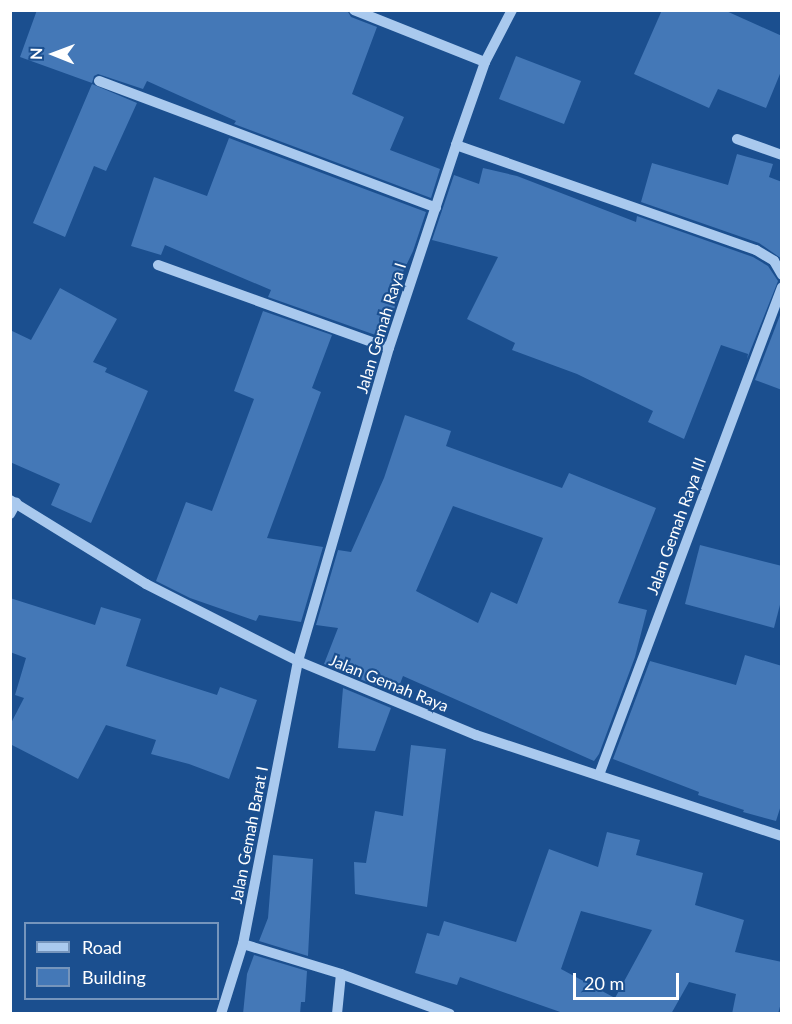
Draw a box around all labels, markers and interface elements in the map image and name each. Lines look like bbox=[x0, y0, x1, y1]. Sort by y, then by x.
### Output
north arrow bbox=[24, 24, 84, 84]
text: N bbox=[26, 47, 45, 60]
street label: Jalan Gemah Raya I bbox=[352, 260, 410, 396]
street label: Jalan Gemah Raya III bbox=[642, 455, 710, 597]
street label: Jalan Gemah Raya bbox=[327, 650, 451, 716]
street label: Jalan Gemah Barat I bbox=[226, 765, 272, 905]
legend bbox=[24, 922, 219, 1000]
text: Road bbox=[82, 936, 122, 958]
scale bar bbox=[576, 961, 682, 999]
text: Building bbox=[82, 966, 146, 988]
text: 20 m bbox=[584, 972, 624, 994]

